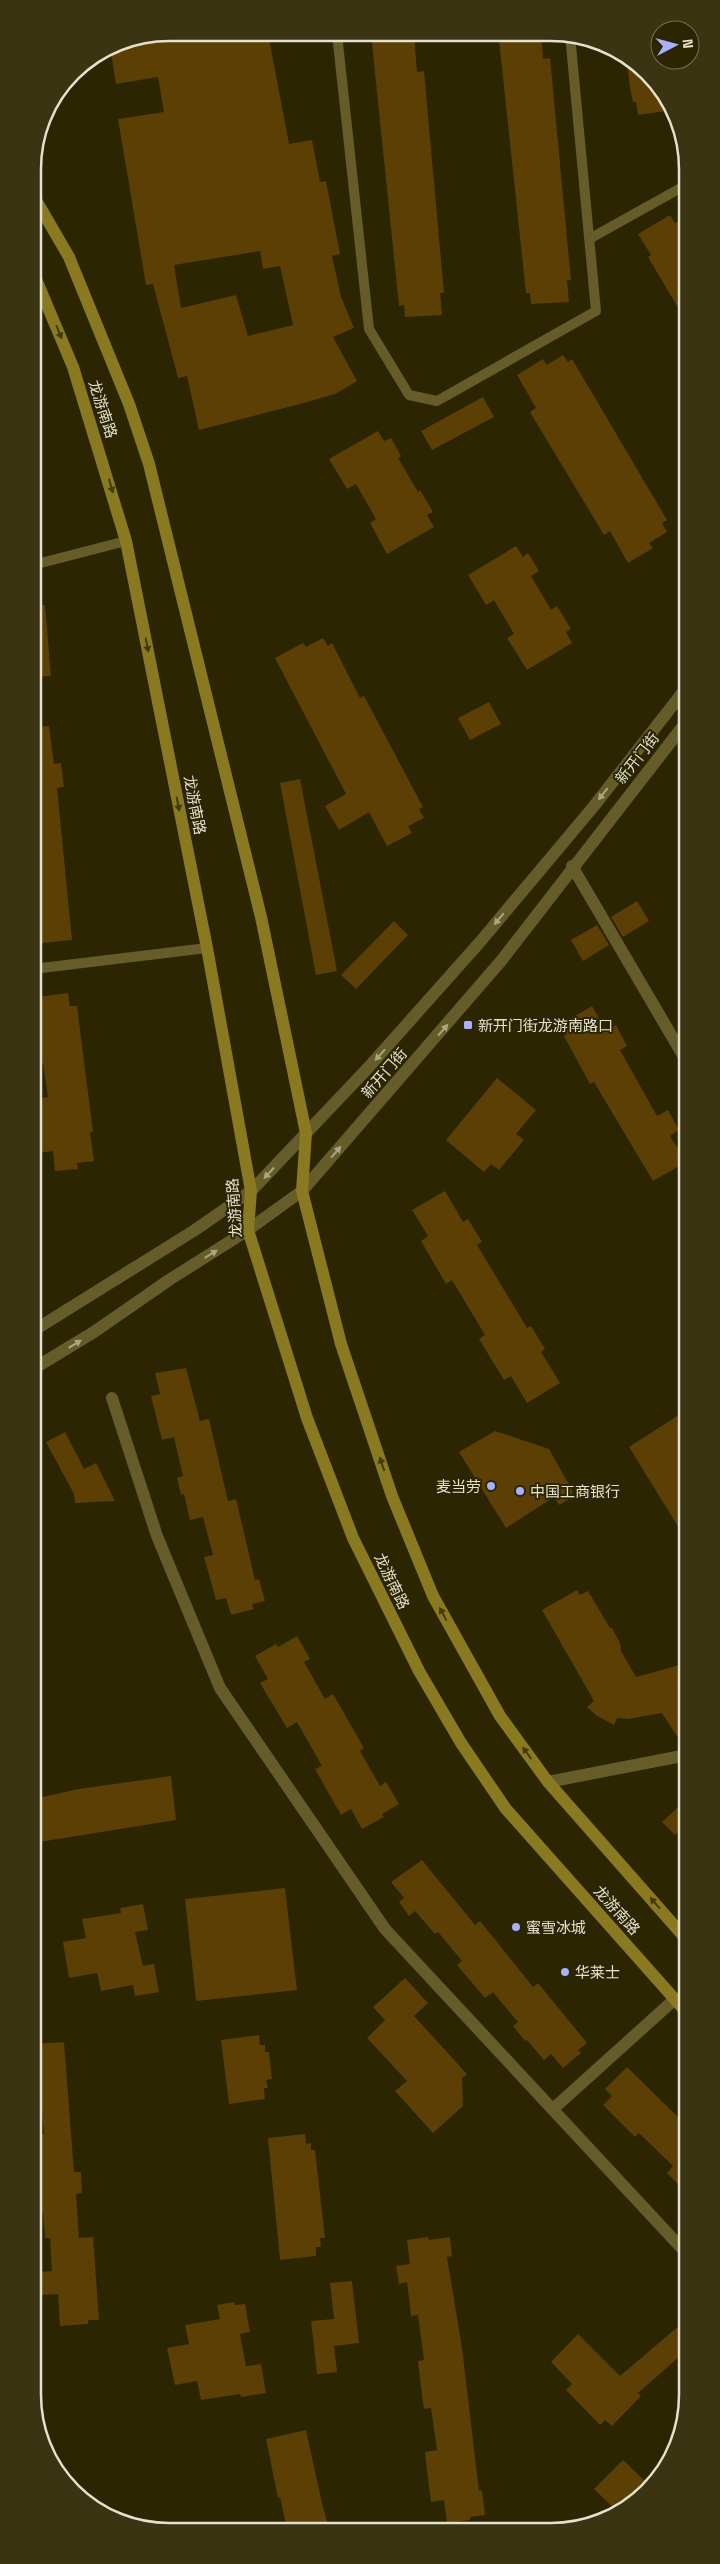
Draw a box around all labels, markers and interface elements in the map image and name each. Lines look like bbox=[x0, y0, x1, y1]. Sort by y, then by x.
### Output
north arrow bbox=[650, 20, 700, 70]
text: N bbox=[678, 38, 697, 49]
one-way arrow bbox=[55, 325, 63, 340]
street label: 龙游南路 bbox=[85, 378, 121, 440]
one-way arrow bbox=[107, 479, 115, 494]
one-way arrow bbox=[143, 637, 151, 653]
street label: 新开门街 bbox=[611, 729, 663, 787]
street label: 龙游南路 bbox=[180, 774, 210, 836]
one-way arrow bbox=[597, 788, 608, 801]
one-way arrow bbox=[175, 796, 183, 812]
one-way arrow bbox=[493, 913, 504, 926]
place label: 新开门街龙游南路口 bbox=[478, 1016, 613, 1035]
marker: 新开门街龙游南路口 bbox=[462, 1019, 474, 1031]
one-way arrow bbox=[437, 1023, 448, 1036]
street label: 新开门街 bbox=[357, 1044, 411, 1102]
one-way arrow bbox=[374, 1048, 386, 1060]
one-way arrow bbox=[330, 1147, 342, 1159]
one-way arrow bbox=[263, 1167, 275, 1179]
street label: 龙游南路 bbox=[222, 1177, 246, 1239]
one-way arrow bbox=[204, 1249, 217, 1259]
one-way arrow bbox=[69, 1339, 82, 1348]
one-way arrow bbox=[377, 1456, 385, 1471]
place label: 麦当劳 bbox=[436, 1477, 481, 1496]
marker: 麦当劳 bbox=[485, 1480, 497, 1492]
place label: 中国工商银行 bbox=[530, 1482, 620, 1501]
marker: 中国工商银行 bbox=[514, 1485, 526, 1497]
street label: 龙游南路 bbox=[370, 1550, 414, 1612]
one-way arrow bbox=[439, 1607, 447, 1622]
one-way arrow bbox=[522, 1746, 532, 1760]
street label: 龙游南路 bbox=[590, 1881, 644, 1939]
one-way arrow bbox=[649, 1898, 661, 1910]
place label: 蜜雪冰城 bbox=[526, 1918, 586, 1937]
marker: 蜜雪冰城 bbox=[510, 1921, 522, 1933]
place label: 华莱士 bbox=[575, 1963, 620, 1982]
marker: 华莱士 bbox=[559, 1966, 571, 1978]

